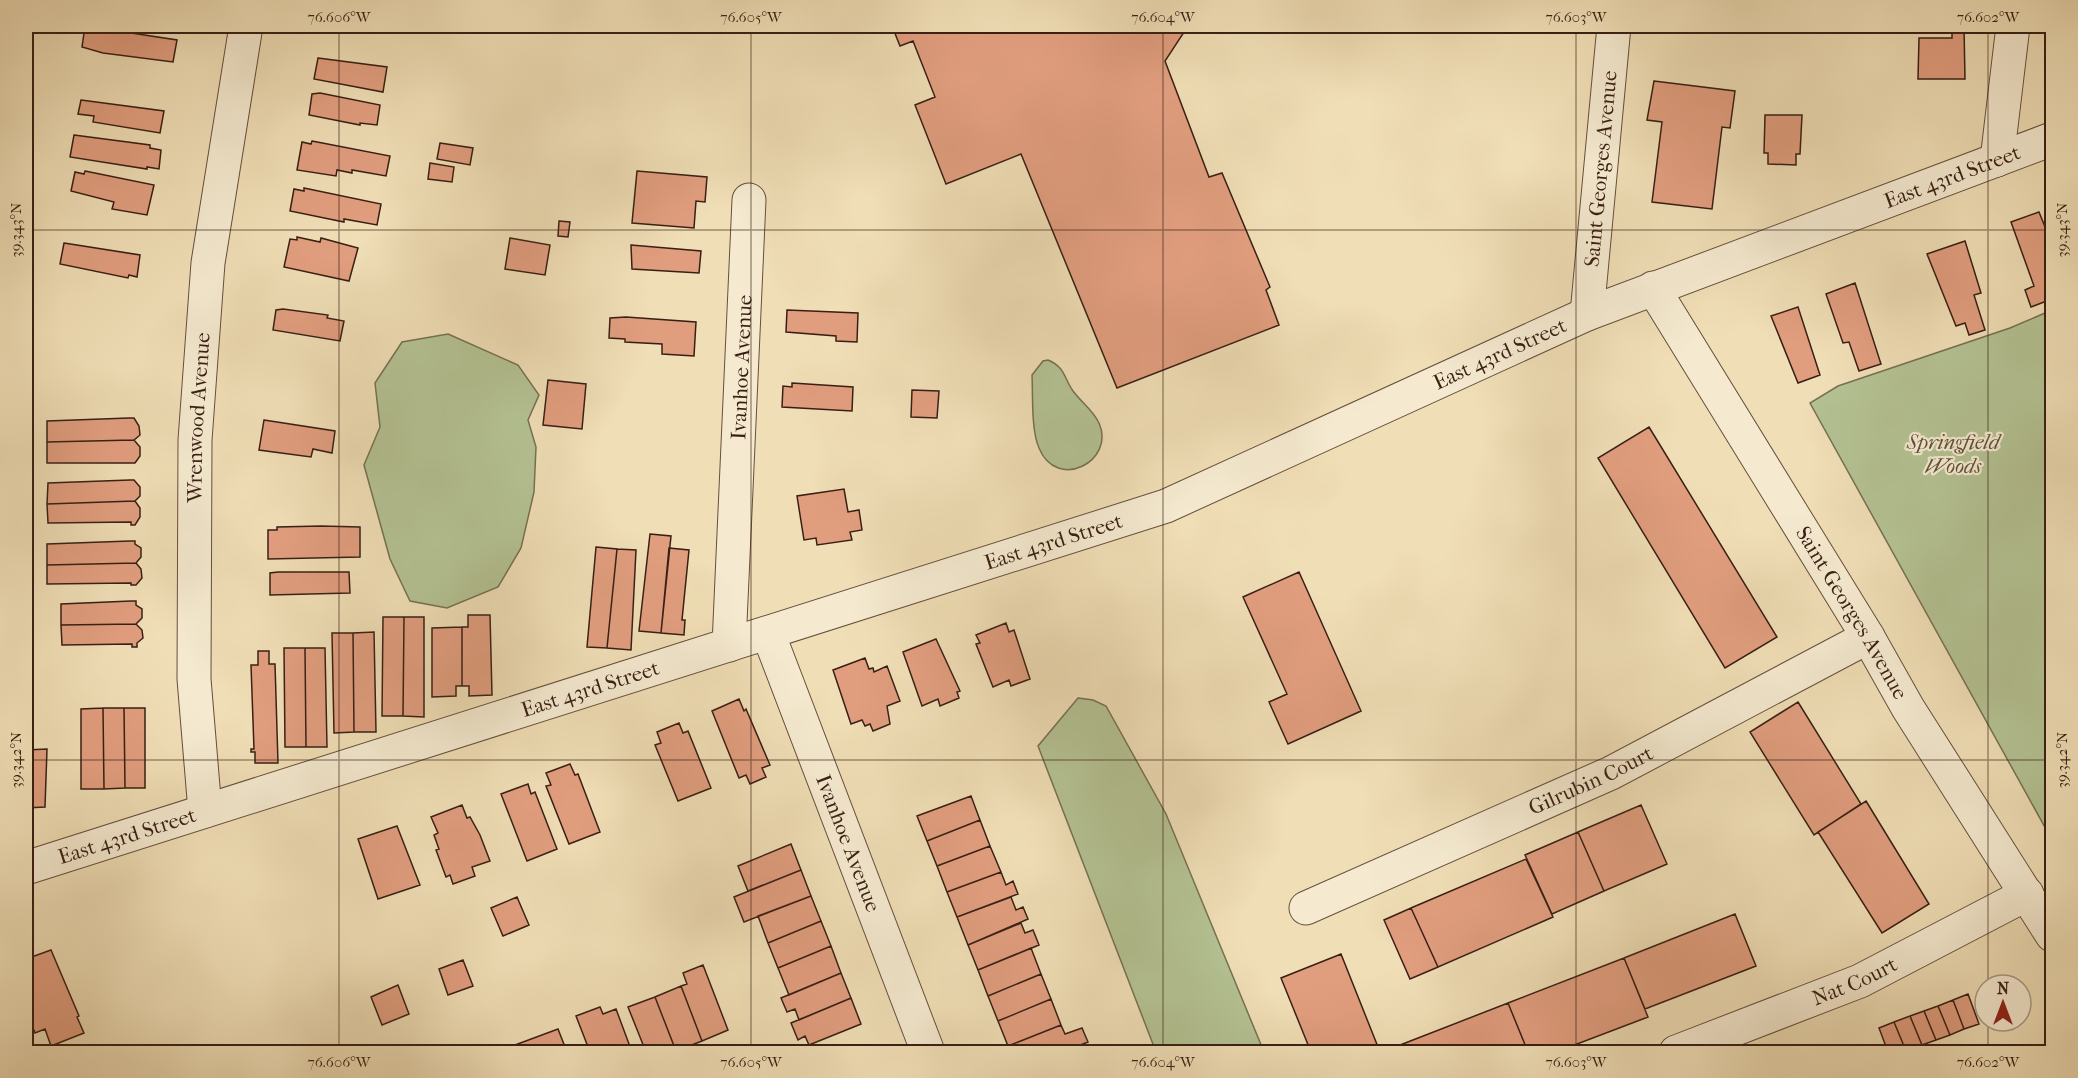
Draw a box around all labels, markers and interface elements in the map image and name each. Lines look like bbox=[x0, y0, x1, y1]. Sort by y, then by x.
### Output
text: 76.606°W bbox=[308, 8, 372, 26]
text: 76.605°W bbox=[720, 8, 783, 26]
text: 76.604°W bbox=[1131, 8, 1196, 26]
text: 76.603°W bbox=[1546, 8, 1608, 26]
text: 76.602°W bbox=[1957, 8, 2021, 26]
street label: Saint Georges Avenue bbox=[1579, 69, 1622, 268]
street label: East 43rd Street bbox=[1881, 140, 2024, 213]
text: 39.343°N bbox=[7, 202, 25, 257]
text: 39.343°N bbox=[2053, 202, 2071, 257]
street label: Ivanhoe Avenue bbox=[726, 294, 757, 440]
street label: East 43rd Street bbox=[1430, 313, 1571, 394]
street label: Wrenwood Avenue bbox=[183, 332, 215, 504]
park label: Springfield Woods bbox=[1906, 430, 2002, 478]
street label: East 43rd Street bbox=[981, 508, 1126, 575]
street label: Saint Georges Avenue bbox=[1791, 522, 1913, 704]
street label: East 43rd Street bbox=[518, 656, 663, 722]
text: 39.342°N bbox=[7, 731, 25, 788]
text: 39.342°N bbox=[2053, 731, 2071, 788]
street label: Gilrubin Court bbox=[1525, 741, 1657, 820]
street label: Ivanhoe Avenue bbox=[811, 771, 885, 915]
street label: East 43rd Street bbox=[55, 803, 199, 869]
street label: Nat Court bbox=[1809, 952, 1901, 1010]
north arrow bbox=[1973, 973, 2033, 1033]
text: N bbox=[1997, 979, 2010, 998]
text: 76.606°W bbox=[308, 1053, 372, 1071]
text: 76.605°W bbox=[720, 1053, 783, 1071]
text: 76.604°W bbox=[1131, 1053, 1196, 1071]
text: 76.603°W bbox=[1546, 1053, 1608, 1071]
text: 76.602°W bbox=[1957, 1053, 2021, 1071]

